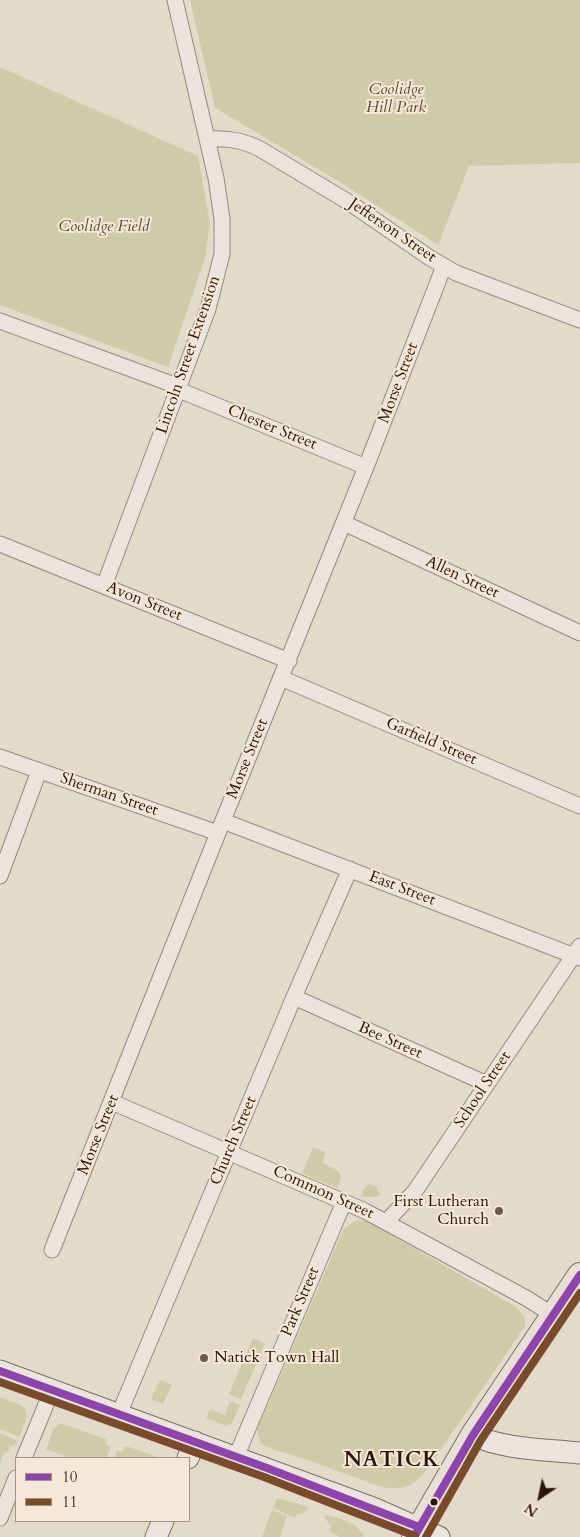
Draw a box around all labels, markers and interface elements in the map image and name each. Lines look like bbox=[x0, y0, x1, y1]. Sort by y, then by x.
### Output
park label: Coolidge Hill Park bbox=[366, 80, 426, 118]
street label: Jefferson Street bbox=[345, 195, 439, 267]
park label: Coolidge Field bbox=[58, 217, 150, 237]
street label: Lincoln Street Extension bbox=[153, 273, 225, 437]
street label: Morse Street bbox=[375, 340, 423, 426]
street label: Chester Street bbox=[225, 401, 319, 455]
street label: Allen Street bbox=[422, 553, 502, 603]
street label: Avon Street bbox=[103, 578, 185, 626]
street label: Garfield Street bbox=[383, 714, 479, 770]
street label: Morse Street bbox=[223, 716, 273, 802]
street label: Sherman Street bbox=[58, 769, 160, 821]
street label: East Street bbox=[366, 867, 438, 911]
street label: Bee Street bbox=[355, 1018, 425, 1064]
street label: School Street bbox=[450, 1048, 516, 1132]
street label: Morse Street bbox=[74, 1092, 124, 1178]
street label: Church Street bbox=[207, 1094, 261, 1188]
street label: Common Street bbox=[270, 1162, 376, 1224]
place label: First Lutheran Church bbox=[393, 1192, 489, 1230]
marker: First Lutheran Church bbox=[493, 1205, 505, 1217]
street label: Park Street bbox=[278, 1264, 324, 1340]
place label: Natick Town Hall bbox=[214, 1348, 339, 1368]
marker: Natick Town Hall bbox=[198, 1352, 210, 1364]
district label: NATICK bbox=[343, 1448, 441, 1474]
legend bbox=[15, 1457, 190, 1522]
text: 10 bbox=[62, 1467, 77, 1487]
north arrow bbox=[515, 1472, 565, 1522]
text: 11 bbox=[62, 1492, 77, 1512]
unlabelled marker bbox=[429, 1497, 439, 1507]
text: N bbox=[521, 1499, 542, 1521]

